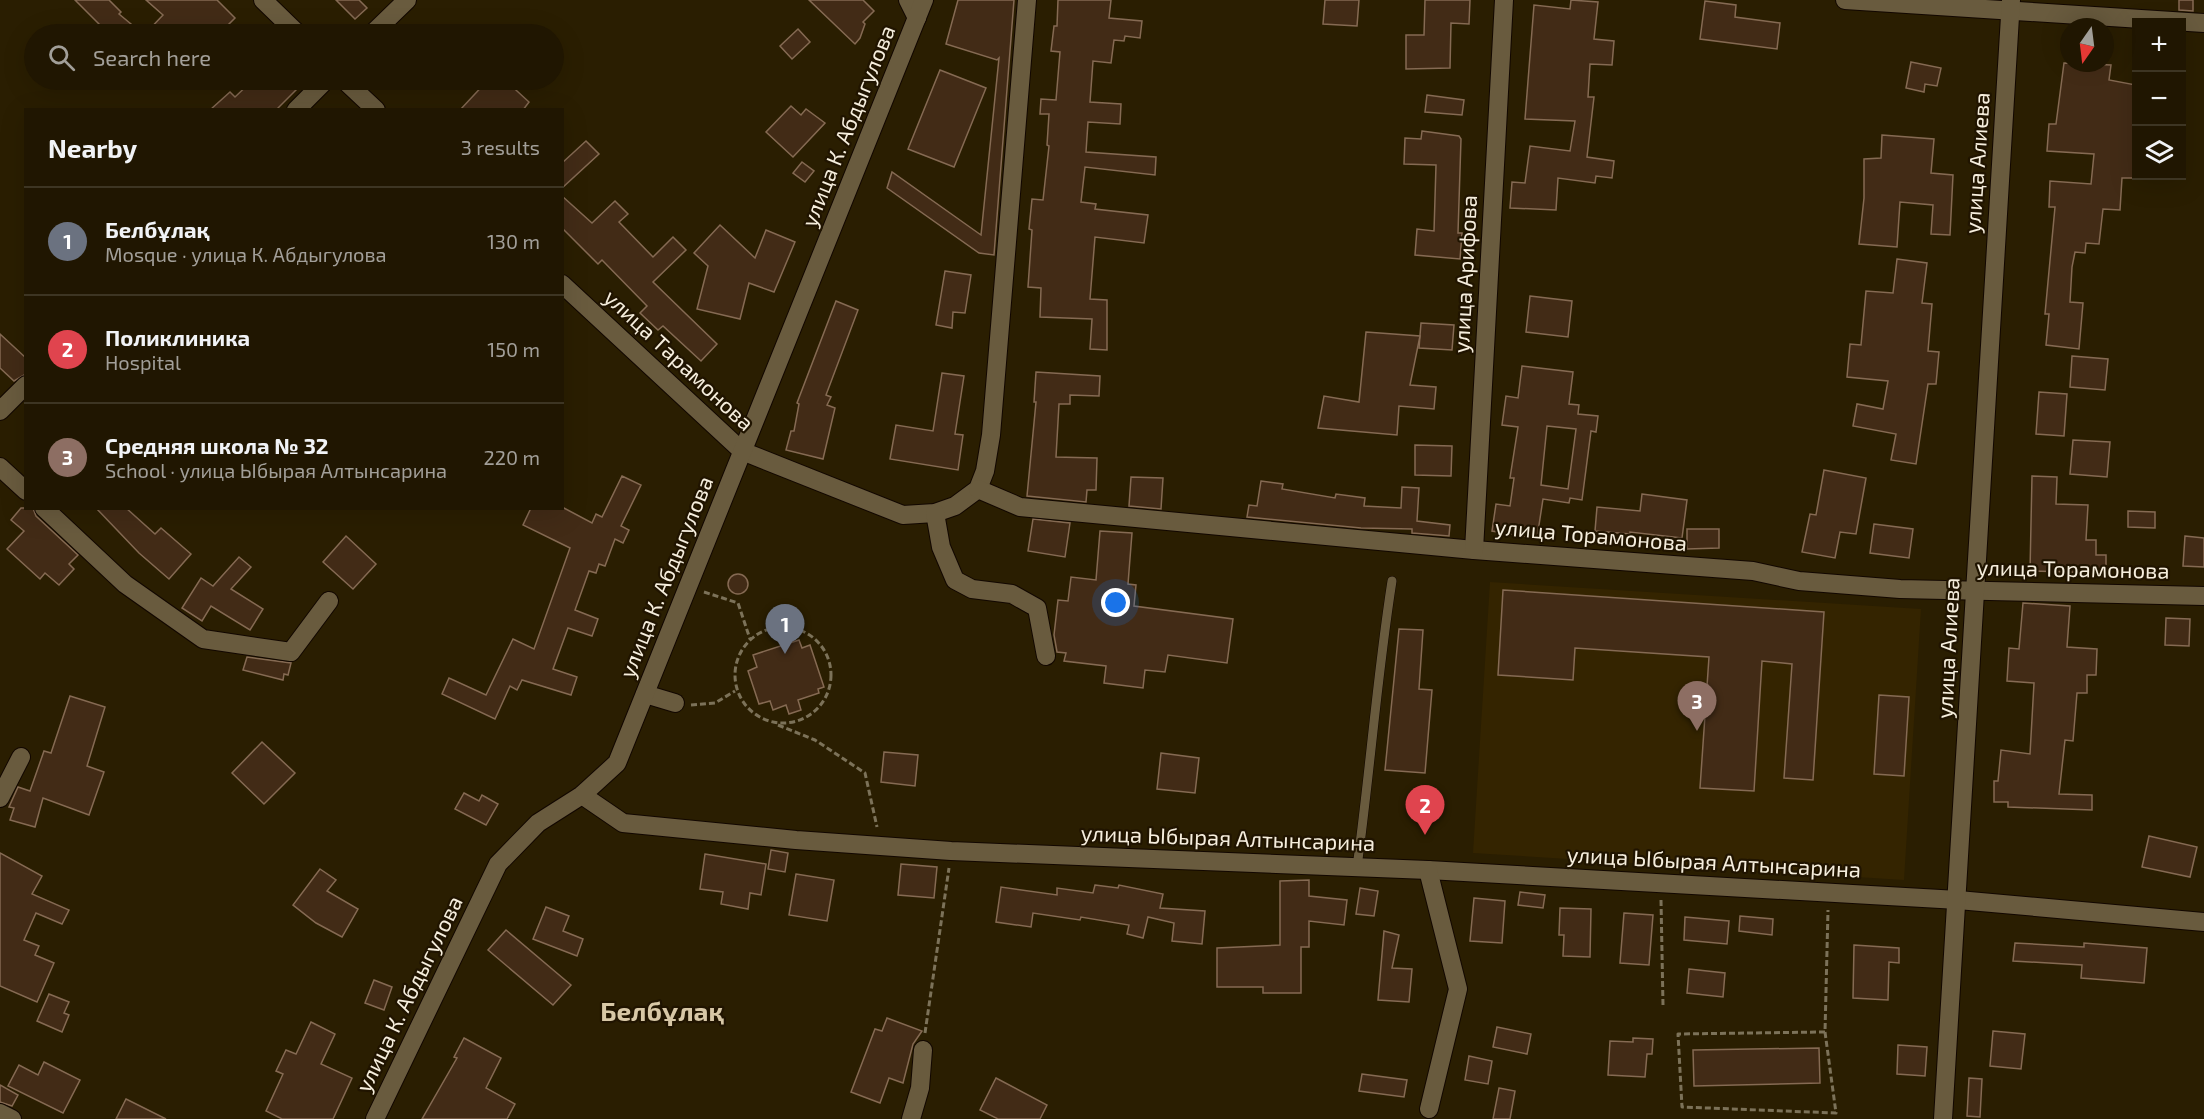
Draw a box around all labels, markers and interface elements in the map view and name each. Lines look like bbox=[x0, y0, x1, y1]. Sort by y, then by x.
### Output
north arrow bbox=[2060, 18, 2114, 72]
map controls bbox=[2132, 18, 2186, 180]
button: + bbox=[2132, 18, 2186, 72]
street label: улица К. Абдыгулова bbox=[795, 21, 900, 231]
search box bbox=[24, 24, 564, 90]
icon: search bbox=[45, 41, 78, 74]
text: Search here bbox=[93, 44, 211, 70]
button: − bbox=[2132, 72, 2186, 126]
street label: улица Алиева bbox=[1958, 91, 1995, 235]
button: layers bbox=[2132, 126, 2186, 180]
text: Nearby bbox=[48, 132, 137, 163]
text: 3 results bbox=[461, 135, 540, 159]
street label: улица Арифова bbox=[1447, 194, 1482, 354]
text: Белбұлақ bbox=[105, 216, 209, 242]
text: 1 bbox=[63, 229, 72, 253]
text: 130 m bbox=[487, 229, 540, 253]
text: Mosque · улица К. Абдыгулова bbox=[105, 242, 387, 266]
street label: улица Тарамонова bbox=[599, 283, 760, 436]
text: Поликлиника bbox=[105, 324, 250, 350]
text: 2 bbox=[62, 337, 73, 361]
text: 150 m bbox=[487, 337, 540, 361]
text: Hospital bbox=[105, 350, 181, 374]
text: Средняя школа № 32 bbox=[105, 432, 329, 458]
text: 3 bbox=[62, 445, 73, 469]
text: 220 m bbox=[483, 445, 540, 469]
text: School · улица Ыбырая Алтынсарина bbox=[105, 458, 447, 482]
street label: улица К. Абдыгулова bbox=[613, 472, 718, 682]
street label: улица Торамонова bbox=[1494, 513, 1688, 556]
street label: улица Торамонова bbox=[1976, 553, 2170, 584]
street label: улица Алиева bbox=[1930, 577, 1965, 719]
your location bbox=[1101, 588, 1130, 617]
pin: 1 bbox=[766, 604, 804, 654]
pin: 3 bbox=[1678, 682, 1716, 731]
pin: 2 bbox=[1406, 786, 1444, 835]
street label: улица Ыбырая Алтынсарина bbox=[1080, 819, 1376, 856]
street label: улица Ыбырая Алтынсарина bbox=[1566, 840, 1862, 883]
street label: улица К. Абдыгулова bbox=[349, 891, 468, 1096]
district label: Белбұлақ bbox=[600, 995, 724, 1026]

